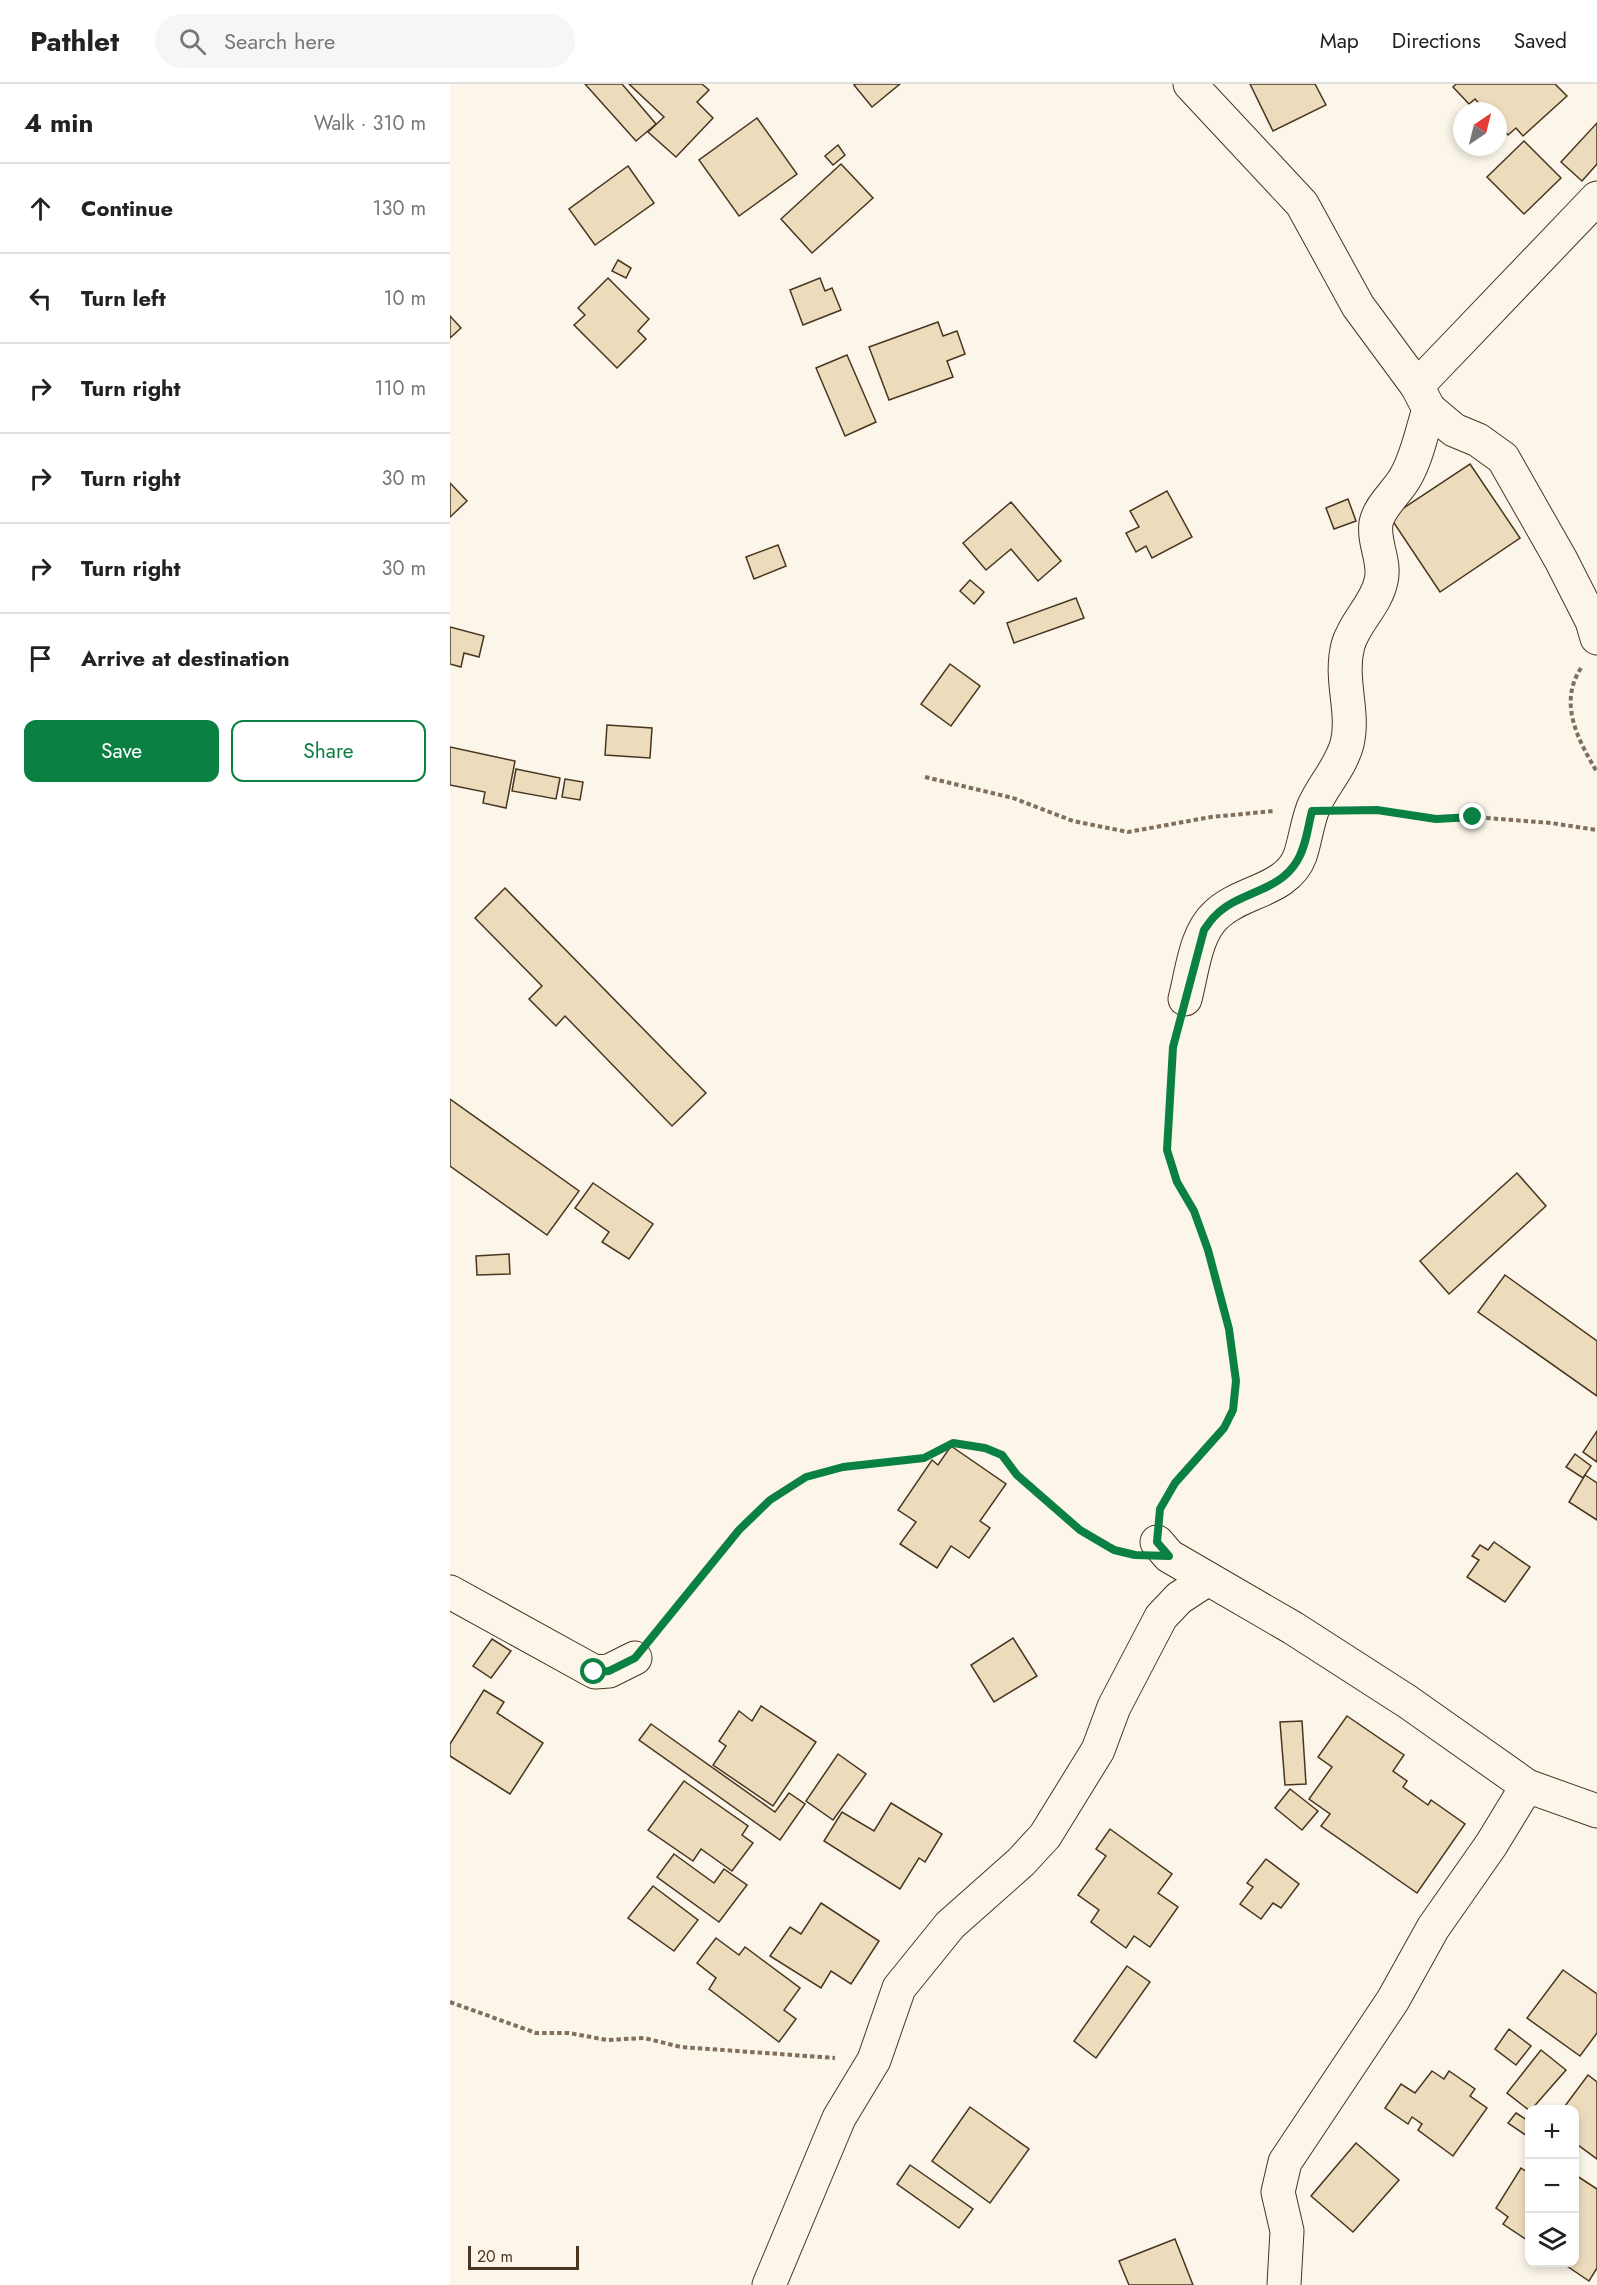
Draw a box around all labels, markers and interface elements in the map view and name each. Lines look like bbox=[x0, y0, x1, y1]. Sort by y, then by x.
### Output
search box bbox=[155, 14, 575, 68]
text: Pathlet bbox=[30, 21, 119, 62]
icon: search bbox=[176, 25, 209, 58]
text: Search here bbox=[224, 25, 335, 57]
text: Map bbox=[1320, 26, 1359, 56]
text: Directions bbox=[1392, 26, 1481, 56]
text: Saved bbox=[1514, 26, 1567, 56]
north arrow bbox=[1453, 102, 1507, 156]
text: 4 min bbox=[24, 104, 93, 142]
text: Walk · 310 m bbox=[314, 109, 426, 138]
icon: ahead bbox=[24, 192, 57, 225]
text: Continue bbox=[81, 192, 173, 224]
text: 130 m bbox=[372, 194, 426, 223]
icon: left bbox=[24, 282, 57, 315]
text: Turn left bbox=[81, 282, 166, 314]
text: 10 m bbox=[383, 284, 426, 313]
icon: right bbox=[24, 372, 57, 405]
text: Turn right bbox=[81, 372, 181, 404]
text: 110 m bbox=[374, 374, 426, 403]
icon: right bbox=[24, 462, 57, 495]
text: Turn right bbox=[81, 462, 181, 494]
text: 30 m bbox=[381, 464, 426, 493]
icon: right bbox=[24, 552, 57, 585]
text: Turn right bbox=[81, 552, 181, 584]
text: 30 m bbox=[381, 554, 426, 583]
icon: arrive bbox=[24, 642, 57, 675]
text: Arrive at destination bbox=[81, 642, 290, 674]
button: Save bbox=[24, 720, 219, 782]
button: Share bbox=[231, 720, 426, 782]
route end bbox=[1459, 803, 1485, 829]
route start bbox=[580, 1658, 606, 1684]
map controls bbox=[1525, 2105, 1579, 2267]
button: + bbox=[1525, 2105, 1579, 2159]
button: − bbox=[1525, 2159, 1579, 2213]
button: layers bbox=[1525, 2213, 1579, 2267]
scale bar bbox=[468, 2243, 579, 2270]
text: 20 m bbox=[477, 2245, 513, 2268]

